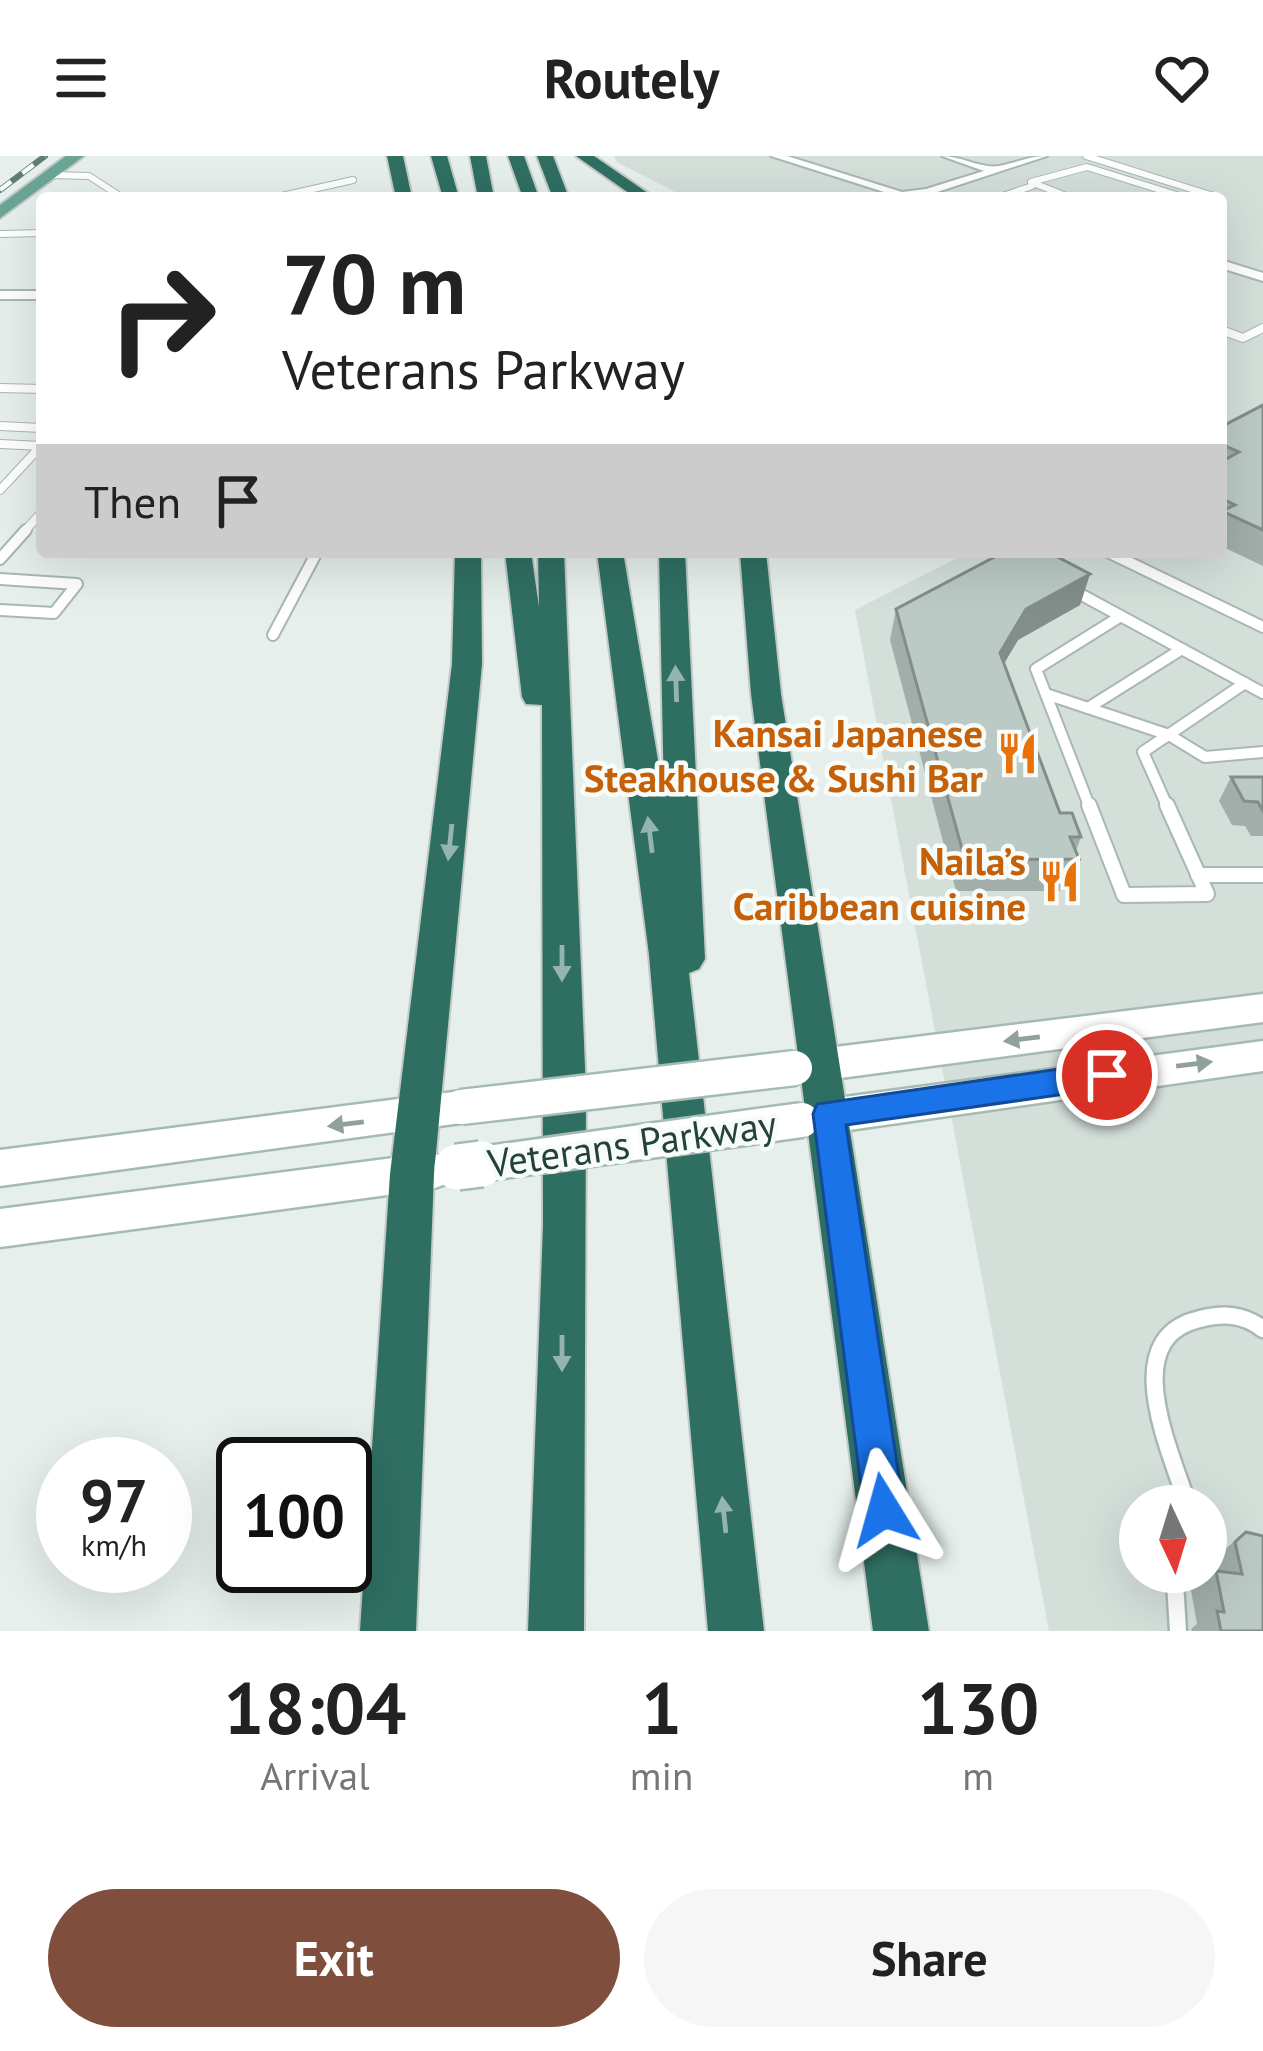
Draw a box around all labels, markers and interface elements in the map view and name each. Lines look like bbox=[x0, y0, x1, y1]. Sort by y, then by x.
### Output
text: Routely bbox=[544, 43, 719, 113]
icon: menu bbox=[48, 45, 114, 111]
icon: heart bbox=[1149, 45, 1215, 111]
text: 70 m bbox=[282, 228, 466, 337]
icon: right bbox=[84, 240, 240, 396]
text: Veterans Parkway bbox=[282, 334, 685, 404]
icon: arrive bbox=[205, 468, 271, 534]
text: Then bbox=[84, 472, 181, 530]
one-way arrow bbox=[666, 664, 685, 702]
place label: Kansai Japanese Steakhouse & Sushi Bar bbox=[584, 707, 983, 803]
restaurant icon: Kansai Japanese Steakhouse & Sushi Bar bbox=[994, 731, 1040, 777]
one-way arrow bbox=[640, 816, 659, 853]
one-way arrow bbox=[440, 824, 459, 861]
place label: Naila’s Caribbean cuisine bbox=[733, 835, 1026, 931]
restaurant icon: Naila’s Caribbean cuisine bbox=[1037, 859, 1083, 905]
one-way arrow bbox=[552, 945, 572, 983]
pin bbox=[1056, 1024, 1158, 1126]
one-way arrow bbox=[1003, 1029, 1040, 1048]
icon: arrive bbox=[1074, 1042, 1140, 1108]
one-way arrow bbox=[1176, 1054, 1213, 1073]
street label: Veterans Parkway bbox=[483, 1097, 780, 1189]
one-way arrow bbox=[327, 1114, 364, 1133]
one-way arrow bbox=[552, 1335, 572, 1373]
speed limit sign: 100 bbox=[216, 1437, 372, 1593]
position arrow bbox=[821, 1447, 947, 1573]
text: 97 bbox=[80, 1461, 148, 1539]
north arrow bbox=[1119, 1485, 1227, 1593]
map controls bbox=[1119, 1485, 1227, 1593]
one-way arrow bbox=[715, 1495, 734, 1533]
text: km/h bbox=[81, 1525, 147, 1564]
text: 18:04 bbox=[224, 1661, 406, 1754]
text: 1 bbox=[641, 1661, 682, 1754]
text: 130 bbox=[917, 1661, 1039, 1754]
text: Arrival bbox=[260, 1750, 370, 1801]
text: min bbox=[630, 1750, 693, 1801]
text: m bbox=[962, 1750, 994, 1801]
button: Exit bbox=[48, 1889, 620, 2027]
button: Share bbox=[644, 1889, 1215, 2027]

